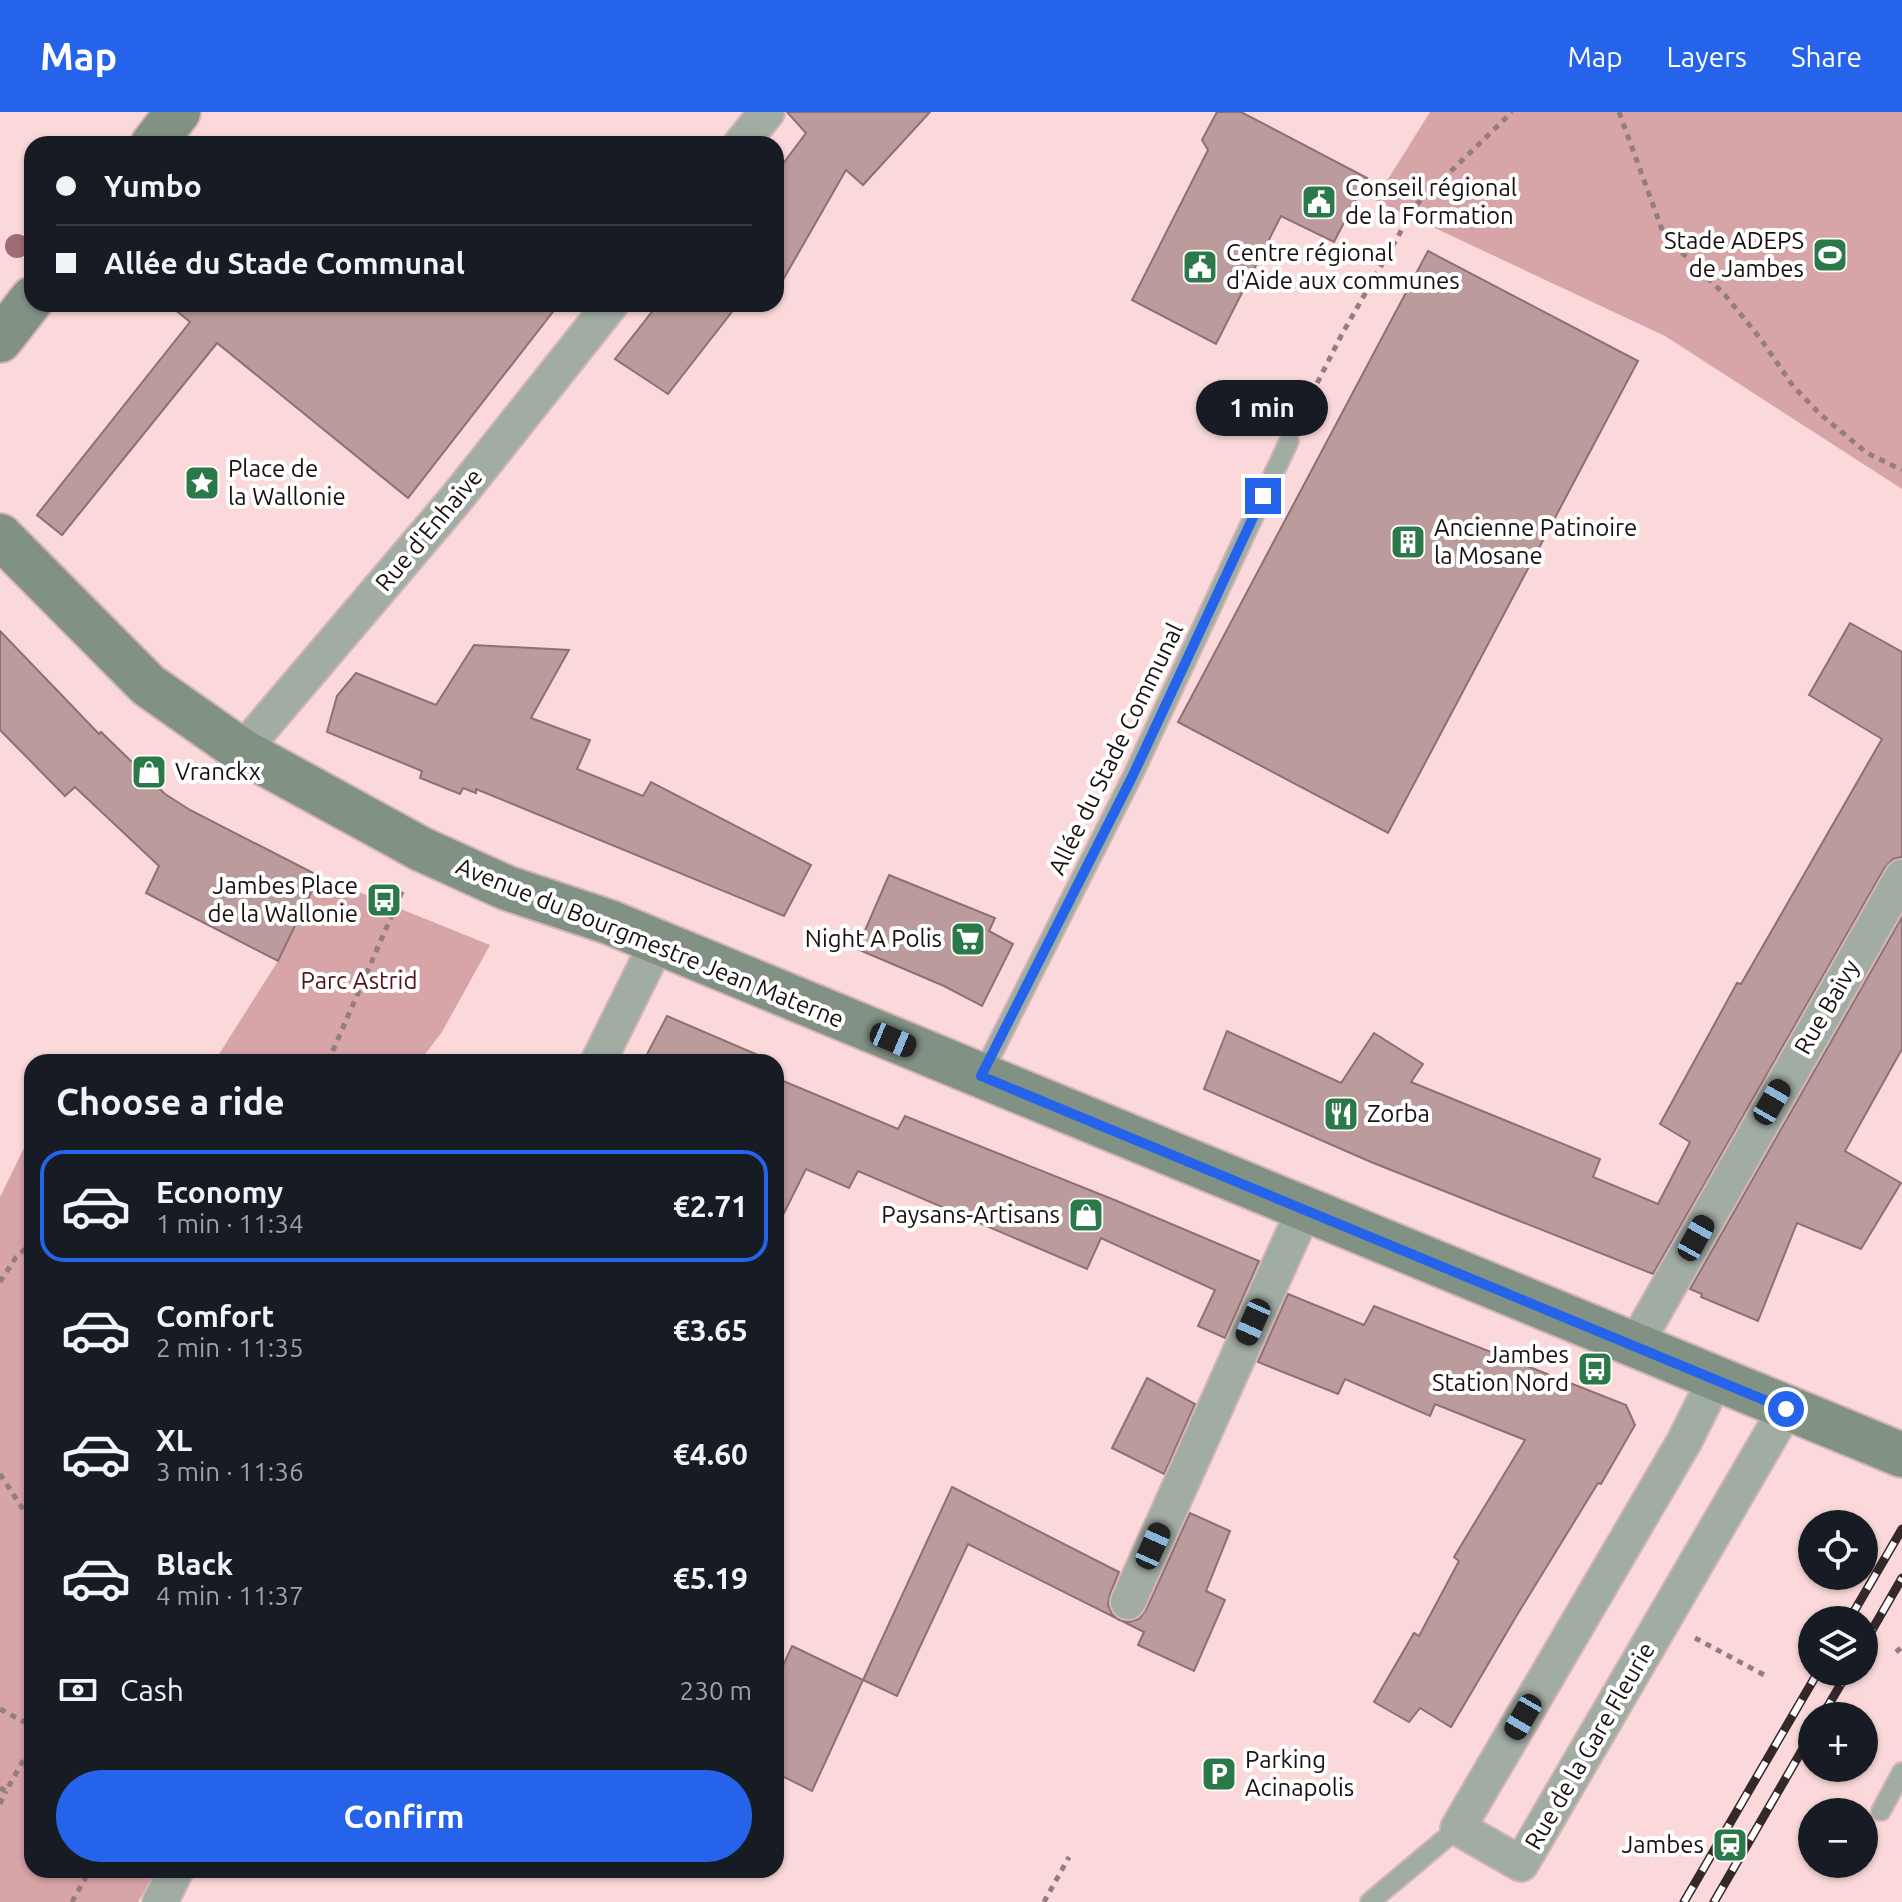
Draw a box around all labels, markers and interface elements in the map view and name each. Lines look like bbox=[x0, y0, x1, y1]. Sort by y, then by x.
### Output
text: Map bbox=[40, 35, 117, 77]
text: Map bbox=[1567, 41, 1623, 72]
text: Layers bbox=[1667, 41, 1747, 72]
text: Share bbox=[1791, 41, 1862, 72]
text: Yumbo bbox=[104, 169, 202, 203]
place label: Conseil régional de la Formation bbox=[1345, 174, 1517, 229]
public building icon: Conseil régional de la Formation bbox=[1300, 183, 1338, 221]
place label: Stade ADEPS de Jambes bbox=[1664, 227, 1804, 282]
sports icon: Stade ADEPS de Jambes bbox=[1811, 236, 1849, 274]
place label: Centre régional d'Aide aux communes bbox=[1226, 239, 1460, 294]
text: Allée du Stade Communal bbox=[104, 246, 465, 280]
public building icon: Centre régional d'Aide aux communes bbox=[1181, 248, 1219, 286]
callout: 1 min bbox=[1197, 380, 1329, 436]
text: 1 min bbox=[1229, 393, 1295, 422]
place label: Place de la Wallonie bbox=[228, 455, 346, 510]
street label: Rue d'Enhaive bbox=[370, 463, 488, 596]
place icon: Place de la Wallonie bbox=[183, 464, 221, 502]
route end bbox=[1245, 478, 1281, 514]
place label: Ancienne Patinoire la Mosane bbox=[1434, 514, 1637, 569]
building icon: Ancienne Patinoire la Mosane bbox=[1389, 523, 1427, 561]
street label: Allée du Stade Communal bbox=[1043, 619, 1188, 879]
shop icon: Vranckx bbox=[130, 753, 168, 791]
place label: Vranckx bbox=[175, 758, 261, 785]
street label: Avenue du Bourgmestre Jean Materne bbox=[452, 852, 848, 1033]
place label: Jambes Place de la Wallonie bbox=[208, 872, 358, 927]
bus stop icon: Jambes Place de la Wallonie bbox=[365, 881, 403, 919]
supermarket icon: Night A Polis bbox=[949, 920, 987, 958]
place label: Night A Polis bbox=[805, 925, 942, 952]
street label: Rue Baivy bbox=[1789, 954, 1865, 1059]
park label: Parc Astrid bbox=[301, 967, 417, 994]
car bbox=[866, 1020, 920, 1060]
car bbox=[1750, 1075, 1794, 1129]
text: Choose a ride bbox=[56, 1081, 285, 1122]
restaurant icon: Zorba bbox=[1322, 1095, 1360, 1133]
place label: Zorba bbox=[1367, 1100, 1430, 1127]
icon: car bbox=[60, 1170, 132, 1242]
text: Economy bbox=[156, 1175, 283, 1209]
text: €2.71 bbox=[673, 1189, 748, 1223]
shop icon: Paysans-Artisans bbox=[1067, 1196, 1105, 1234]
place label: Paysans-Artisans bbox=[881, 1201, 1060, 1228]
text: 1 min · 11:34 bbox=[156, 1209, 304, 1238]
car bbox=[1674, 1211, 1718, 1265]
icon: car bbox=[60, 1294, 132, 1366]
car bbox=[1232, 1295, 1274, 1349]
text: Comfort bbox=[156, 1299, 274, 1333]
text: €3.65 bbox=[673, 1313, 748, 1347]
text: 2 min · 11:35 bbox=[156, 1333, 304, 1362]
place label: Jambes Station Nord bbox=[1432, 1341, 1569, 1396]
bus stop icon: Jambes Station Nord bbox=[1576, 1350, 1614, 1388]
route start bbox=[1768, 1391, 1804, 1427]
icon: car bbox=[60, 1418, 132, 1490]
text: XL bbox=[156, 1423, 192, 1457]
text: €4.60 bbox=[673, 1437, 748, 1471]
text: 3 min · 11:36 bbox=[156, 1457, 304, 1486]
map controls bbox=[1798, 1510, 1878, 1878]
button: locate bbox=[1798, 1510, 1878, 1590]
car bbox=[1132, 1519, 1174, 1573]
icon: car bbox=[60, 1542, 132, 1614]
text: Black bbox=[156, 1547, 233, 1581]
text: €5.19 bbox=[673, 1561, 748, 1595]
text: 4 min · 11:37 bbox=[156, 1581, 304, 1610]
button: layers bbox=[1798, 1606, 1878, 1686]
street label: Rue de la Gare Fleurie bbox=[1519, 1637, 1660, 1854]
icon: cash bbox=[56, 1668, 100, 1712]
text: Cash bbox=[120, 1673, 184, 1707]
text: 230 m bbox=[680, 1676, 752, 1705]
car bbox=[1501, 1690, 1545, 1744]
button: + bbox=[1798, 1702, 1878, 1782]
place label: Parking Acinapolis bbox=[1245, 1746, 1354, 1801]
parking icon: Parking Acinapolis bbox=[1200, 1755, 1238, 1793]
button: Confirm bbox=[56, 1770, 752, 1862]
button: − bbox=[1798, 1798, 1878, 1878]
station icon: Jambes bbox=[1711, 1826, 1749, 1864]
place label: Jambes bbox=[1621, 1831, 1704, 1858]

